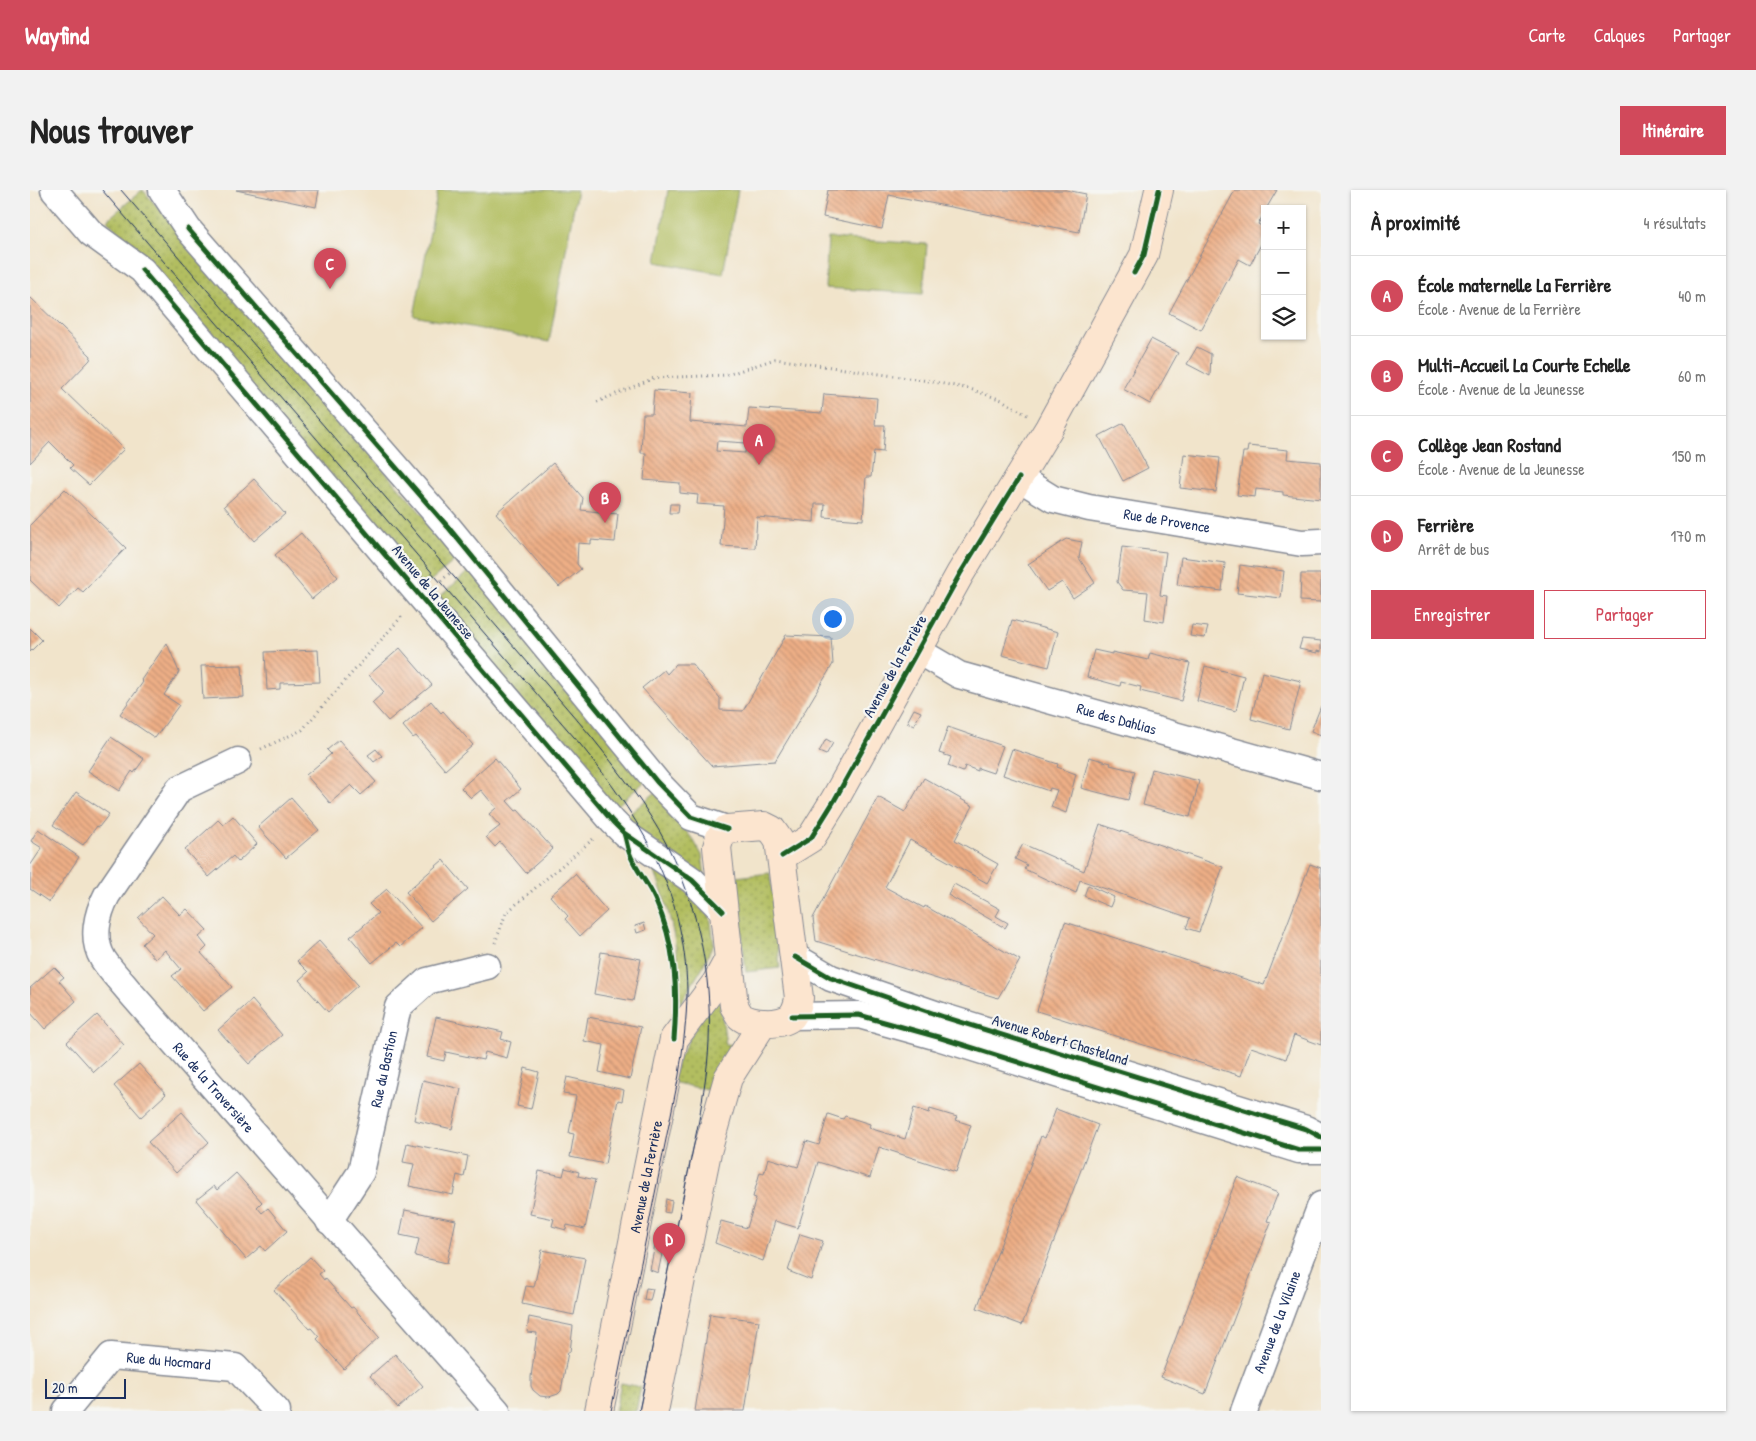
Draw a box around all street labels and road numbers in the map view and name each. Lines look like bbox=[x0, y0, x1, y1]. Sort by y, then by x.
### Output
street label: Rue de Provence bbox=[1122, 503, 1212, 538]
street label: Avenue de la Jeunesse bbox=[387, 540, 479, 644]
street label: Avenue de la Ferrière bbox=[858, 611, 931, 721]
street label: Rue des Dahlias bbox=[1074, 697, 1159, 740]
street label: Avenue Robert Chasteland bbox=[990, 1009, 1131, 1070]
street label: Rue du Bastion bbox=[365, 1028, 402, 1109]
street label: Rue de la Traversière bbox=[168, 1037, 259, 1137]
street label: Avenue de la Ferrière bbox=[624, 1118, 667, 1235]
street label: Avenue de la Vilaine bbox=[1248, 1268, 1306, 1376]
street label: Rue du Hocmard bbox=[126, 1346, 212, 1375]

